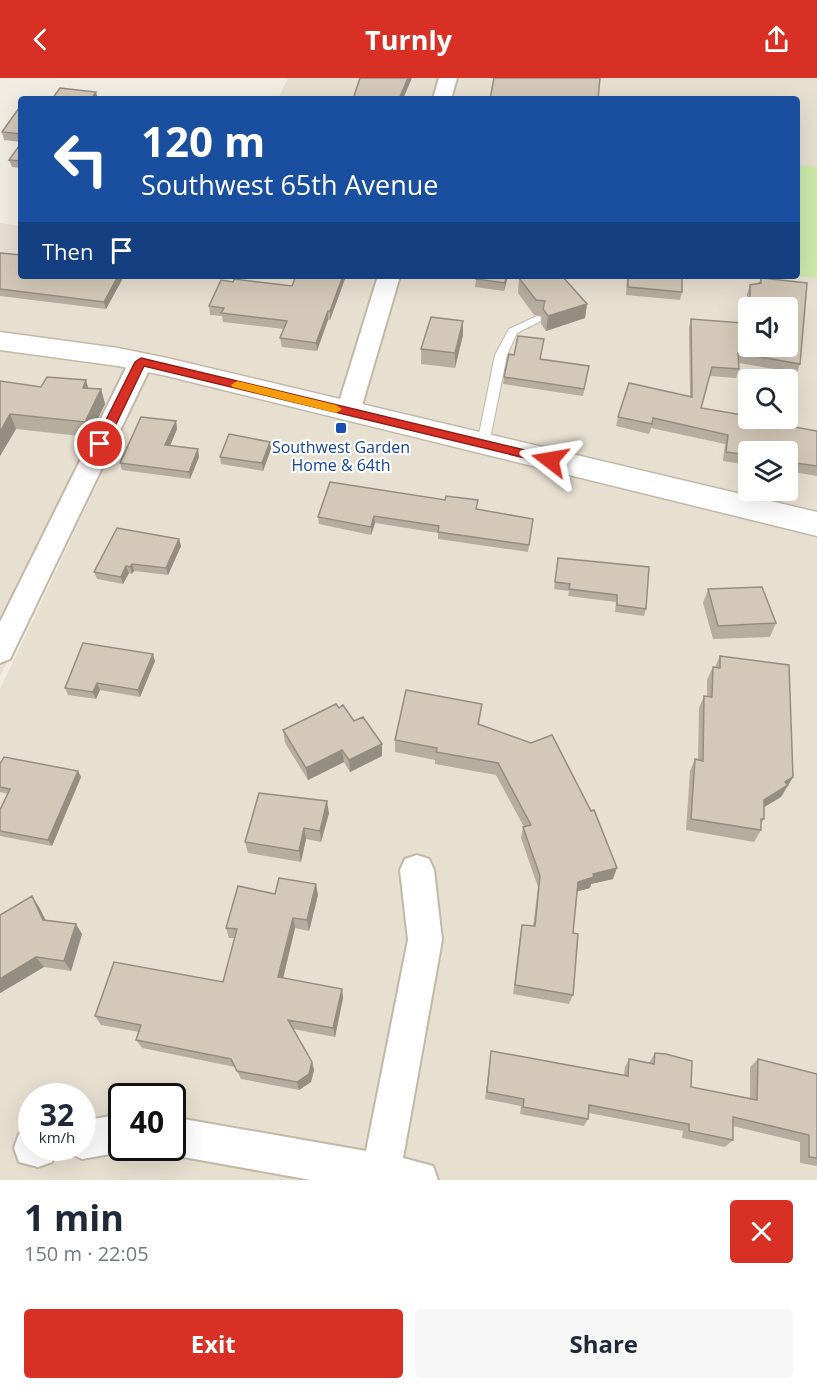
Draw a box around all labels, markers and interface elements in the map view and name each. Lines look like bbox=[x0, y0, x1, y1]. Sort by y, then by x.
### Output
text: Turnly bbox=[365, 21, 452, 58]
icon: back bbox=[24, 23, 57, 56]
icon: share bbox=[760, 23, 793, 56]
text: 120 m bbox=[141, 112, 265, 169]
icon: left bbox=[42, 120, 120, 198]
text: Southwest 65th Avenue bbox=[141, 166, 438, 203]
icon: arrive bbox=[105, 234, 138, 267]
text: Then bbox=[42, 236, 93, 266]
map controls bbox=[738, 297, 798, 501]
button: sound bbox=[738, 297, 798, 357]
button: search bbox=[738, 369, 798, 429]
pin bbox=[74, 418, 125, 469]
marker: Southwest Garden Home & 64th bbox=[334, 421, 348, 435]
icon: arrive bbox=[83, 427, 116, 460]
position arrow bbox=[518, 428, 582, 492]
place label: Southwest Garden Home & 64th bbox=[272, 436, 410, 476]
button: layers bbox=[738, 441, 798, 501]
speed limit sign: 40 bbox=[108, 1083, 186, 1161]
text: 32 bbox=[40, 1094, 74, 1135]
text: km/h bbox=[39, 1127, 75, 1147]
text: 1 min bbox=[24, 1193, 124, 1242]
button: close bbox=[730, 1200, 793, 1263]
text: 150 m · 22:05 bbox=[24, 1240, 149, 1267]
button: Exit bbox=[24, 1309, 403, 1378]
button: Share bbox=[415, 1309, 793, 1378]

